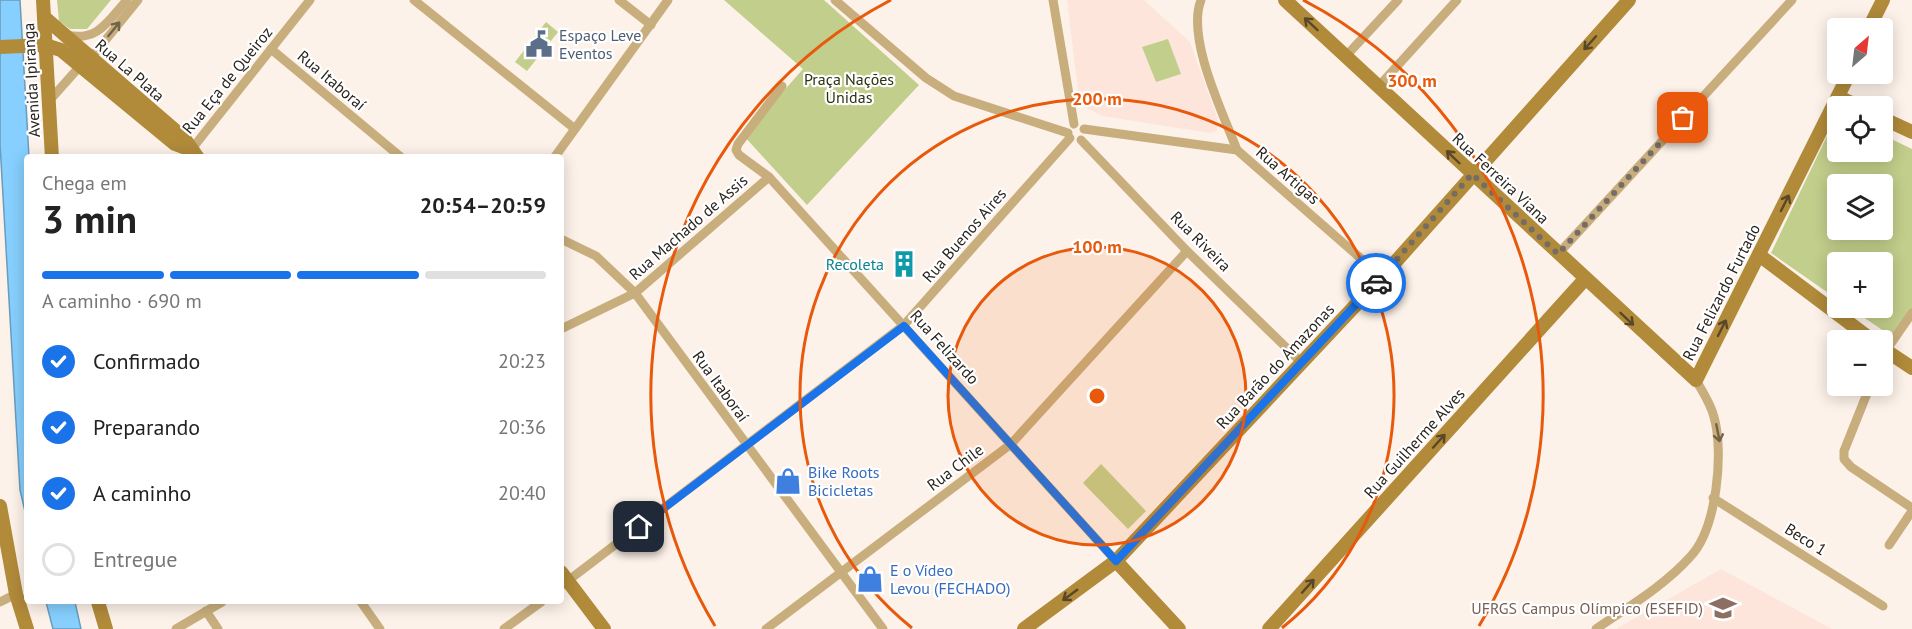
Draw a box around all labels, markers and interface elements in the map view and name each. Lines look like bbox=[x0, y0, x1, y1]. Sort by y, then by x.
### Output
one-way arrow bbox=[1304, 17, 1319, 31]
north arrow bbox=[1827, 18, 1893, 84]
map controls bbox=[1827, 18, 1893, 396]
one-way arrow bbox=[108, 21, 121, 37]
street label: Avenida Ipiranga bbox=[18, 22, 44, 138]
street label: Rua Eça de Queiroz bbox=[178, 22, 276, 138]
place label: Espaço Leve Eventos bbox=[559, 25, 641, 63]
public building icon: Espaço Leve Eventos bbox=[524, 29, 554, 59]
street label: Rua La Plata bbox=[91, 34, 169, 106]
one-way arrow bbox=[1583, 36, 1597, 51]
street label: Rua Itaboraí bbox=[294, 46, 370, 114]
park label: Praça Nações Unidas bbox=[804, 69, 894, 107]
text: 300 m bbox=[1387, 69, 1437, 92]
text: 200 m bbox=[1072, 87, 1122, 110]
pin bbox=[1657, 92, 1708, 143]
button: locate bbox=[1827, 96, 1893, 162]
icon: bag bbox=[1666, 101, 1699, 134]
street label: Rua Ferreira Viana bbox=[1448, 128, 1554, 228]
street label: Rua Artigas bbox=[1252, 142, 1324, 208]
one-way arrow bbox=[1446, 150, 1461, 164]
text: Chega em bbox=[42, 170, 127, 196]
street label: Rua Machado de Assis bbox=[625, 170, 752, 284]
button: layers bbox=[1827, 174, 1893, 240]
street label: Rua Buenos Aires bbox=[918, 184, 1010, 286]
text: 20:54–20:59 bbox=[420, 191, 546, 219]
text: 3 min bbox=[42, 193, 137, 244]
one-way arrow bbox=[1779, 195, 1791, 213]
street label: Rua Riveira bbox=[1167, 207, 1235, 275]
street label: Rua Felizardo Furtado bbox=[1678, 220, 1764, 364]
text: 100 m bbox=[1072, 235, 1122, 258]
building icon: Recoleta bbox=[889, 249, 919, 279]
button: + bbox=[1827, 252, 1893, 318]
courier bbox=[1346, 253, 1406, 313]
place label: Recoleta bbox=[826, 254, 884, 274]
icon: car bbox=[1360, 267, 1393, 300]
text: A caminho · 690 m bbox=[42, 288, 202, 314]
street label: Rua Barão do Amazonas bbox=[1212, 299, 1338, 433]
street label: Rua Felizardo bbox=[906, 306, 984, 388]
one-way arrow bbox=[1620, 312, 1635, 326]
one-way arrow bbox=[1717, 319, 1728, 337]
button: − bbox=[1827, 330, 1893, 396]
icon: check bbox=[42, 345, 75, 378]
text: Confirmado bbox=[93, 347, 200, 375]
street label: Rua Itaboraí bbox=[688, 347, 754, 425]
text: 20:23 bbox=[498, 348, 546, 374]
street label: Rua Guilherme Alves bbox=[1359, 384, 1469, 502]
centre of rings bbox=[1087, 386, 1107, 406]
icon: check bbox=[42, 411, 75, 444]
text: Preparando bbox=[93, 413, 200, 441]
text: 20:36 bbox=[498, 414, 546, 440]
one-way arrow bbox=[1713, 423, 1724, 443]
one-way arrow bbox=[1432, 433, 1446, 448]
street label: Rua Chile bbox=[923, 439, 987, 495]
place label: Bike Roots Bicicletas bbox=[808, 462, 880, 500]
shop icon: Bike Roots Bicicletas bbox=[773, 466, 803, 496]
icon: check bbox=[42, 477, 75, 510]
text: A caminho bbox=[93, 479, 191, 507]
text: 20:40 bbox=[498, 480, 546, 506]
pin bbox=[613, 501, 664, 552]
icon: home bbox=[622, 510, 655, 543]
street label: Beco 1 bbox=[1781, 518, 1831, 560]
text: Entregue bbox=[93, 545, 178, 573]
place label: E o Vídeo Levou (FECHADO) bbox=[890, 560, 1011, 598]
shop icon: E o Vídeo Levou (FECHADO) bbox=[855, 564, 885, 594]
one-way arrow bbox=[1301, 578, 1315, 593]
one-way arrow bbox=[1063, 589, 1079, 601]
school or university icon: UFRGS Campus Olímpico (ESEFID) bbox=[1708, 593, 1738, 623]
place label: UFRGS Campus Olímpico (ESEFID) bbox=[1471, 598, 1703, 618]

